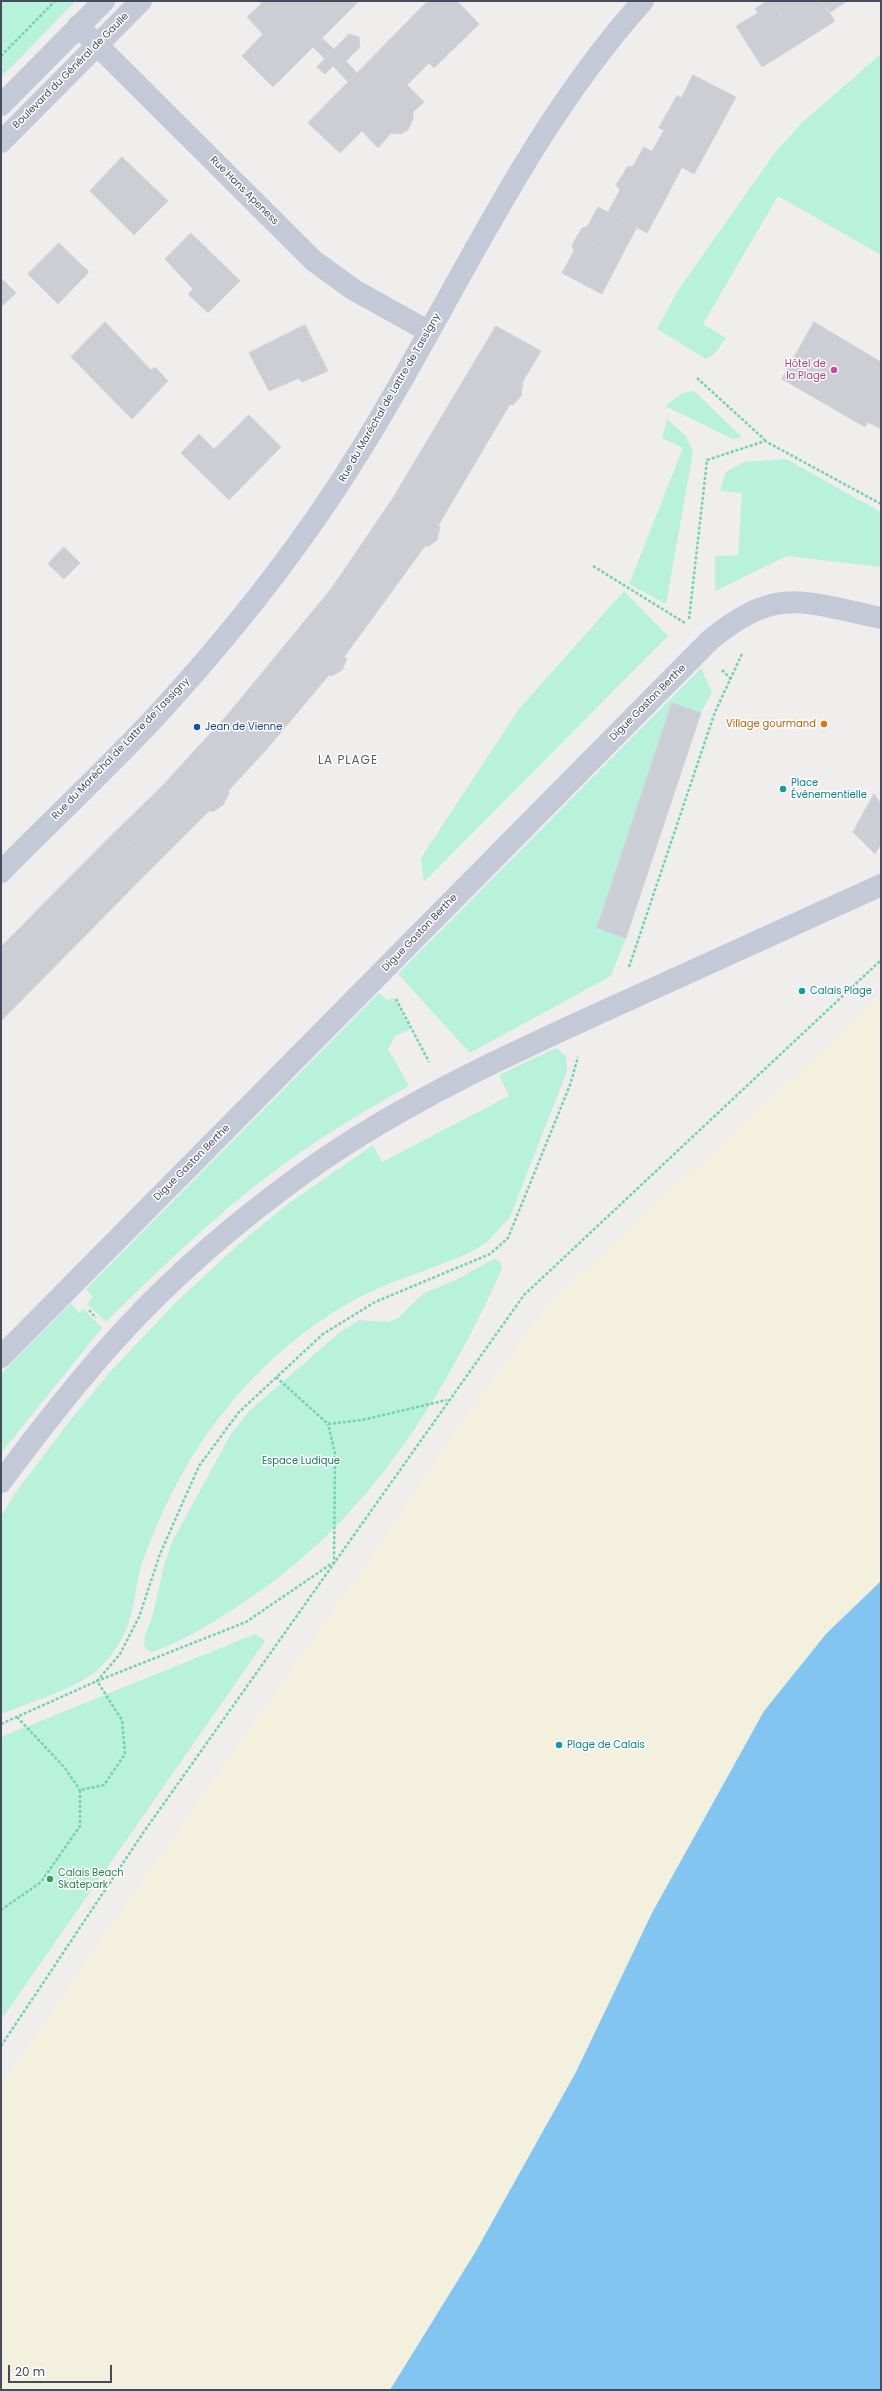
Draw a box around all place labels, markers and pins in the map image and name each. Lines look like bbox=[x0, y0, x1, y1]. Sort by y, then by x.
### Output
place label: Hôtel de la Plage bbox=[785, 358, 826, 382]
marker: Hôtel de la Plage bbox=[829, 365, 839, 375]
place label: Village gourmand bbox=[726, 718, 816, 730]
marker: Village gourmand bbox=[819, 719, 829, 729]
place label: Jean de Vienne bbox=[205, 721, 282, 733]
marker: Jean de Vienne bbox=[192, 722, 202, 732]
place label: Place Événementielle bbox=[791, 777, 867, 800]
marker: Place Événementielle bbox=[778, 784, 788, 794]
place label: Calais Plage bbox=[810, 985, 872, 997]
marker: Calais Plage bbox=[797, 986, 807, 996]
place label: Plage de Calais bbox=[567, 1739, 645, 1751]
marker: Plage de Calais bbox=[554, 1740, 564, 1750]
place label: Calais Beach Skatepark bbox=[58, 1867, 124, 1890]
marker: Calais Beach Skatepark bbox=[45, 1874, 55, 1884]

